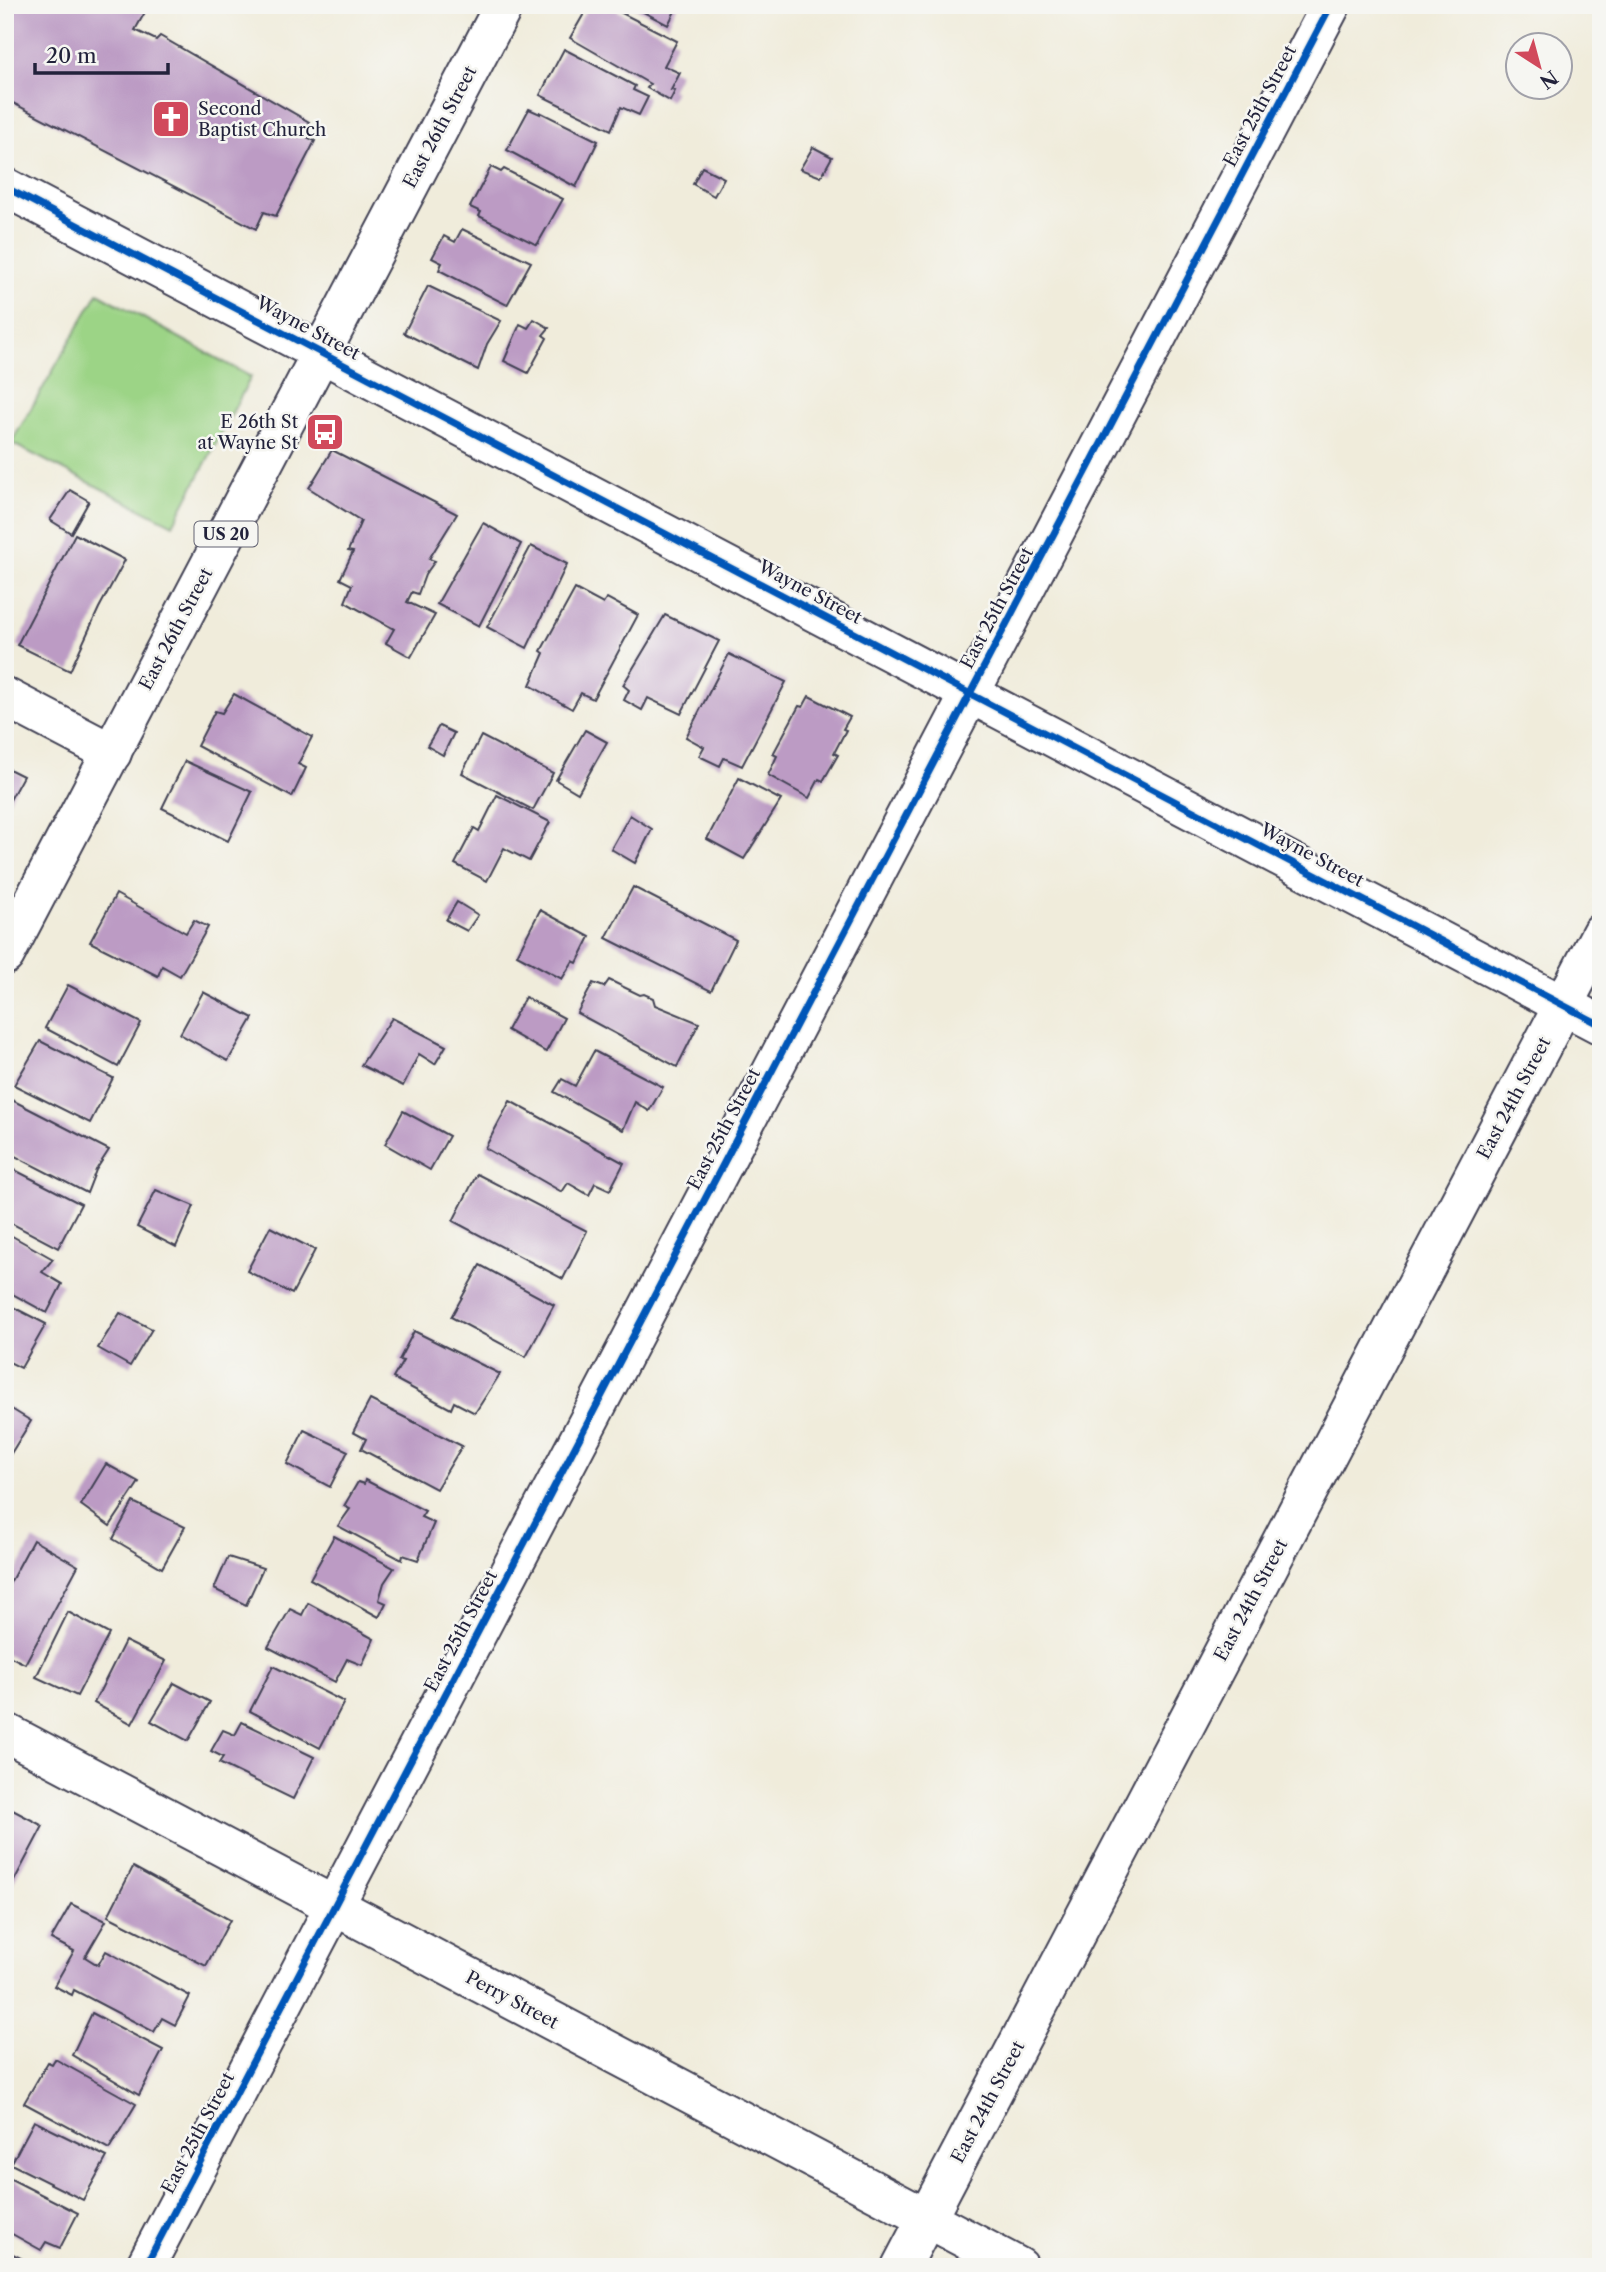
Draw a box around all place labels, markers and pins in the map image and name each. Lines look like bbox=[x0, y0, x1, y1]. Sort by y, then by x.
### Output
church icon: Second Baptist Church bbox=[150, 98, 192, 140]
place label: Second Baptist Church bbox=[198, 98, 326, 141]
place label: E 26th St at Wayne St bbox=[198, 411, 299, 454]
bus stop icon: E 26th St at Wayne St bbox=[304, 411, 346, 453]

